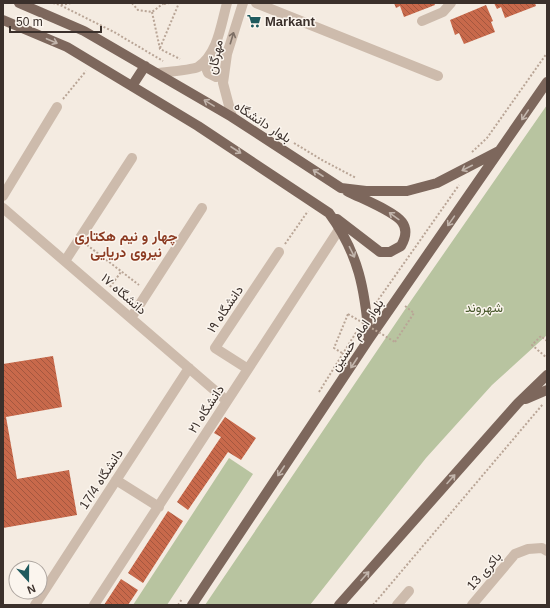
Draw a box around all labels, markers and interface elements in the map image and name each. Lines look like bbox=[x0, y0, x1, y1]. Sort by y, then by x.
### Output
scale bar bbox=[10, 8, 101, 34]
supermarket icon: Markant bbox=[246, 13, 262, 29]
place label: Markant bbox=[265, 14, 316, 29]
text: 50 m bbox=[16, 15, 43, 29]
one-way arrow bbox=[229, 32, 236, 45]
one-way arrow bbox=[45, 37, 57, 45]
street label: مهرگان bbox=[204, 38, 227, 76]
street label: بلوار دانشگاه bbox=[231, 98, 294, 147]
one-way arrow bbox=[203, 99, 214, 108]
one-way arrow bbox=[521, 109, 529, 120]
one-way arrow bbox=[230, 146, 241, 154]
one-way arrow bbox=[461, 165, 473, 172]
one-way arrow bbox=[312, 169, 324, 177]
one-way arrow bbox=[388, 212, 399, 220]
one-way arrow bbox=[447, 216, 455, 227]
district label: چهار و نیم هکتاری نیروی دریایی bbox=[74, 228, 178, 261]
one-way arrow bbox=[349, 246, 356, 258]
street label: دانشگاه ۱۷ bbox=[98, 270, 150, 318]
street label: دانشگاه ۱۹ bbox=[204, 283, 246, 335]
street label: بلوار امام حسین bbox=[327, 296, 388, 374]
park label: شهروند bbox=[465, 300, 503, 316]
one-way arrow bbox=[350, 357, 358, 368]
street label: دانشگاه ۲۱ bbox=[185, 382, 227, 436]
street label: دانشگاه 17/4 bbox=[76, 446, 126, 512]
one-way arrow bbox=[277, 465, 285, 477]
one-way arrow bbox=[446, 474, 455, 484]
street label: باکری 13 bbox=[463, 549, 505, 594]
north arrow bbox=[8, 560, 48, 600]
one-way arrow bbox=[360, 571, 369, 581]
text: N bbox=[26, 582, 37, 596]

